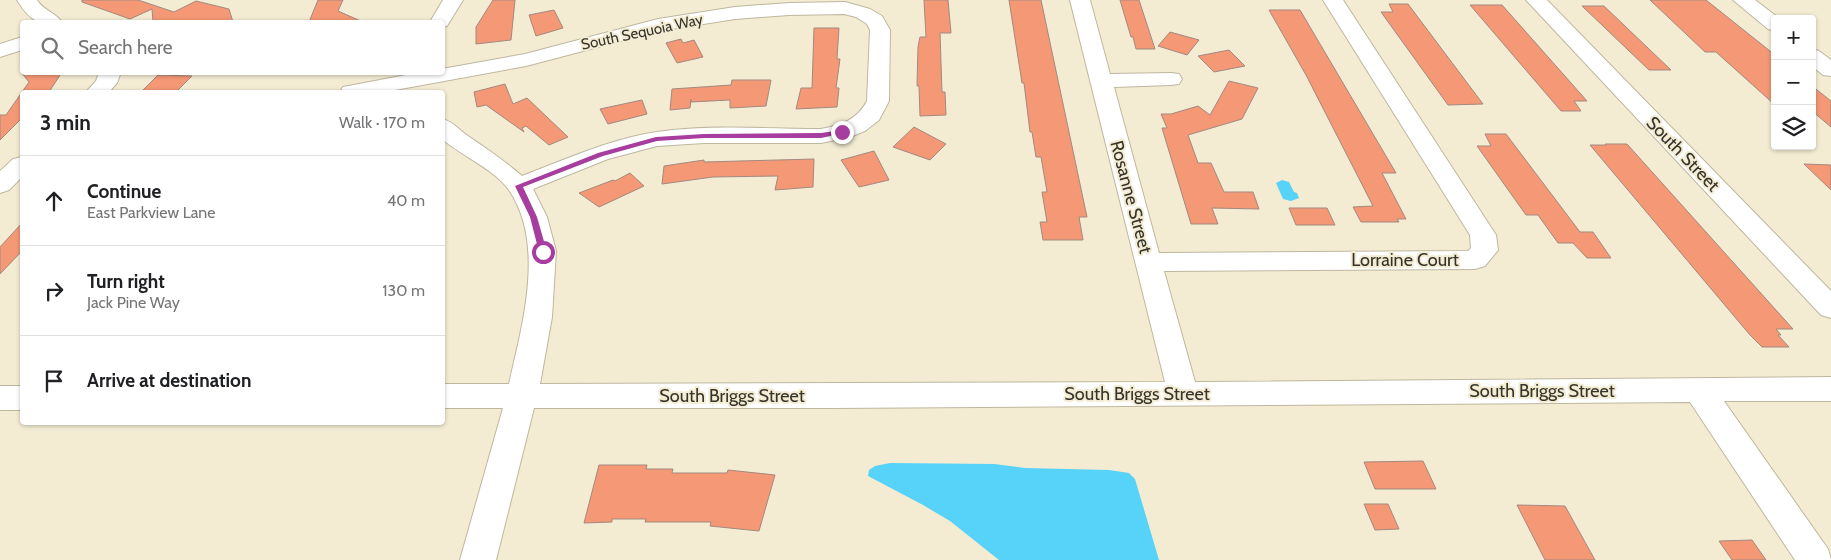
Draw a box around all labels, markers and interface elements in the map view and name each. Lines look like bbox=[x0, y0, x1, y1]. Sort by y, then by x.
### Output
street label: South Sequoia Way bbox=[579, 10, 705, 54]
map controls bbox=[1771, 15, 1816, 150]
button: + bbox=[1771, 15, 1816, 60]
search box bbox=[20, 20, 445, 75]
icon: search bbox=[38, 34, 66, 62]
text: Search here bbox=[78, 36, 172, 59]
button: − bbox=[1771, 60, 1816, 105]
button: layers bbox=[1771, 105, 1816, 150]
text: 3 min bbox=[40, 110, 91, 135]
street label: South Street bbox=[1642, 112, 1724, 196]
text: Walk · 170 m bbox=[339, 113, 425, 132]
route end bbox=[831, 121, 854, 144]
street label: Rosanne Street bbox=[1105, 138, 1157, 256]
text: Continue bbox=[87, 180, 161, 203]
icon: ahead bbox=[40, 187, 68, 215]
text: 40 m bbox=[387, 191, 425, 210]
text: East Parkview Lane bbox=[87, 203, 215, 222]
route start bbox=[532, 241, 555, 264]
street label: Lorraine Court bbox=[1351, 249, 1459, 271]
text: Turn right bbox=[87, 270, 165, 293]
icon: right bbox=[40, 277, 68, 305]
text: 130 m bbox=[382, 281, 425, 300]
text: Jack Pine Way bbox=[87, 293, 180, 312]
icon: arrive bbox=[40, 367, 68, 395]
text: Arrive at destination bbox=[87, 369, 251, 392]
street label: South Briggs Street bbox=[1469, 380, 1615, 402]
street label: South Briggs Street bbox=[1064, 383, 1210, 405]
street label: South Briggs Street bbox=[659, 385, 805, 407]

